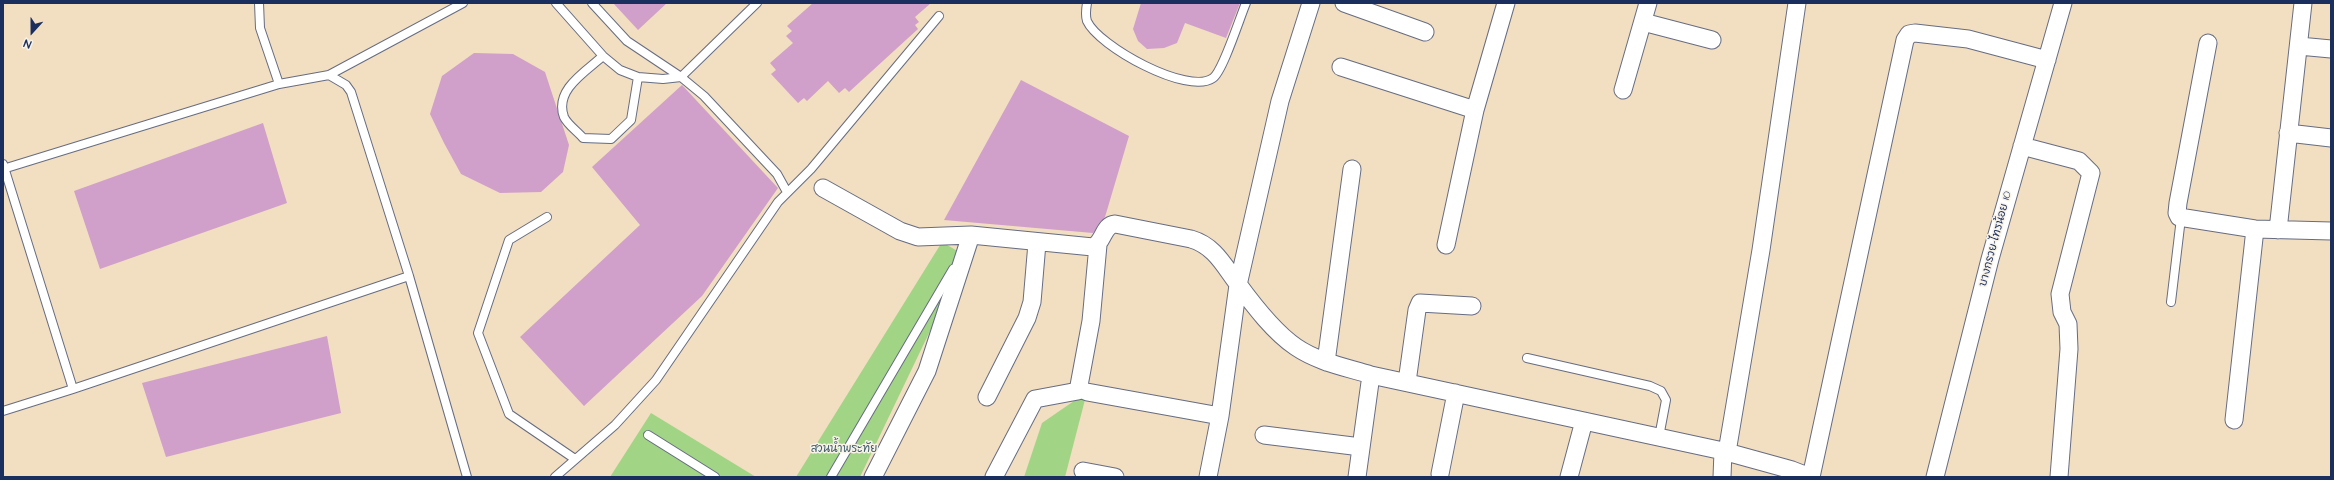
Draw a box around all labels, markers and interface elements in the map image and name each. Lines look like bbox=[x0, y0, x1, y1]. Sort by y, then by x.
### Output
north arrow bbox=[12, 12, 52, 52]
text: N bbox=[22, 35, 33, 52]
street label: บางกรวย-ไทรน้อย 10 bbox=[1977, 190, 2015, 288]
park label: สวนน้ำพระทัย bbox=[811, 443, 877, 457]

